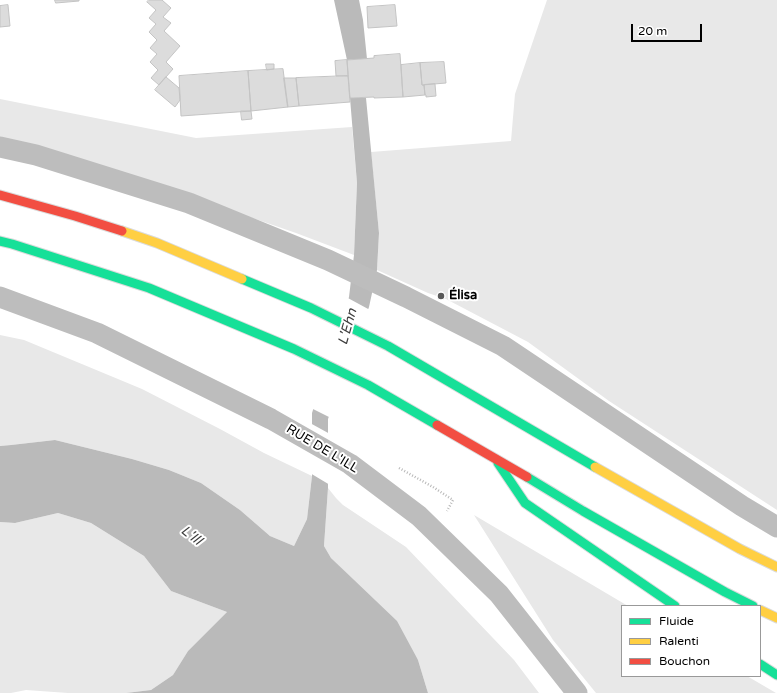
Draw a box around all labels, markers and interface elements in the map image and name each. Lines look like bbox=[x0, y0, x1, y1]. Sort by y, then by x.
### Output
scale bar bbox=[633, 16, 704, 42]
text: 20 m bbox=[638, 24, 667, 38]
place label: Élisa bbox=[449, 288, 477, 304]
marker: Élisa bbox=[436, 291, 446, 301]
water label: L'Ehn bbox=[335, 307, 361, 347]
street label: RUE DE L'ILL bbox=[283, 421, 361, 477]
water label: L'Ill bbox=[177, 523, 205, 549]
legend bbox=[621, 605, 761, 677]
text: Fluide bbox=[659, 614, 694, 628]
text: Ralenti bbox=[659, 634, 699, 648]
text: Bouchon bbox=[659, 654, 710, 668]

